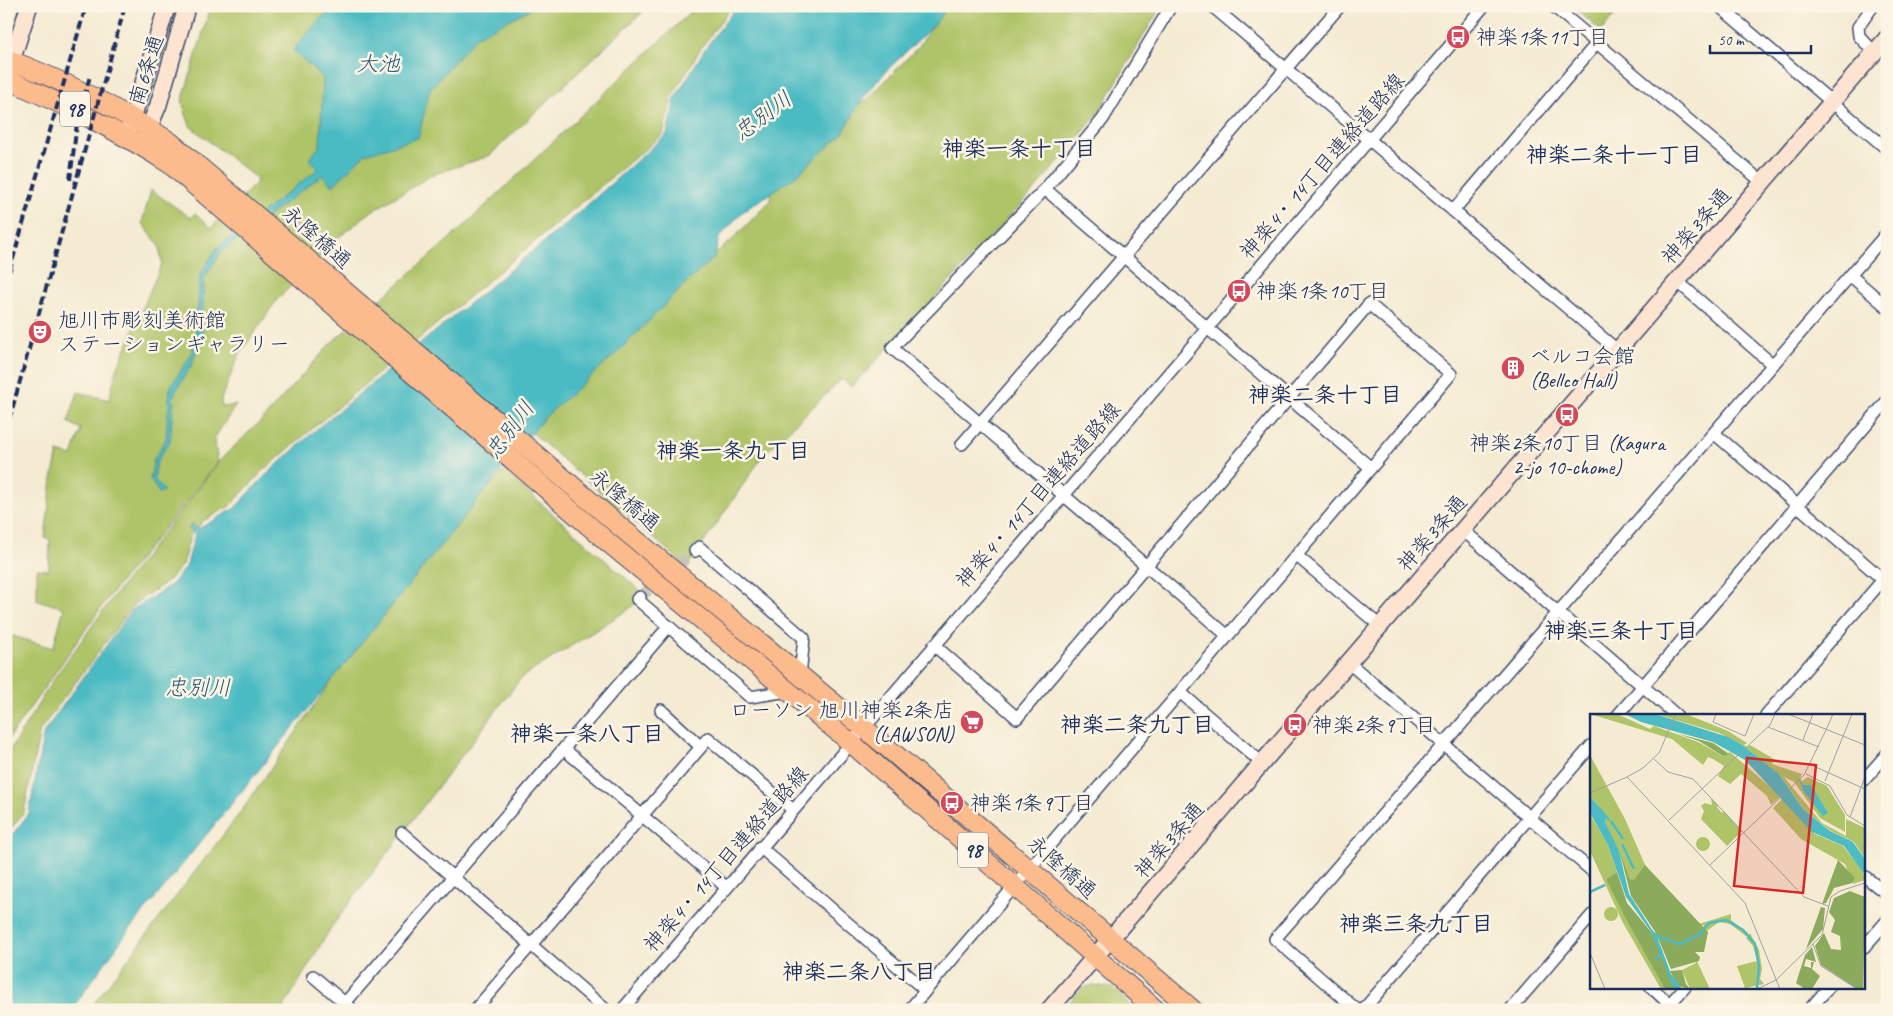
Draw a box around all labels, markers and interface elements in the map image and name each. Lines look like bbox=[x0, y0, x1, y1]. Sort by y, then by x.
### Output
scale bar bbox=[1710, 22, 1812, 54]
bus stop icon: 神楽1条11丁目 bbox=[1445, 24, 1471, 50]
place label: 神楽1条11丁目 bbox=[1476, 24, 1609, 50]
text: 50 m bbox=[1718, 31, 1745, 50]
street label: 南6条通 bbox=[123, 32, 169, 108]
water label: 大池 bbox=[356, 50, 401, 78]
street label: 神楽4・14丁目連絡道路線 bbox=[1234, 68, 1410, 264]
water label: 忠別川 bbox=[728, 85, 798, 147]
road number: 98 bbox=[60, 92, 90, 126]
district label: 神楽一条十丁目 bbox=[942, 135, 1096, 163]
district label: 神楽二条十一丁目 bbox=[1526, 141, 1702, 169]
street label: 神楽3条通 bbox=[1656, 182, 1736, 270]
street label: 永隆橋通 bbox=[277, 200, 357, 274]
bus stop icon: 神楽1条10丁目 bbox=[1226, 278, 1252, 304]
place label: 神楽1条10丁目 bbox=[1256, 278, 1389, 304]
place label: 旭川市彫刻美術館 ステーションギャラリー bbox=[58, 307, 290, 357]
theatre icon: 旭川市彫刻美術館 ステーションギャラリー bbox=[27, 319, 53, 345]
place label: ベルコ会館 (Bellco Hall) bbox=[1530, 343, 1635, 393]
building icon: ベルコ会館 (Bellco Hall) bbox=[1500, 355, 1526, 381]
district label: 神楽二条十丁目 bbox=[1248, 381, 1402, 409]
water label: 忠別川 bbox=[479, 395, 541, 465]
street label: 神楽4・14丁目連絡道路線 bbox=[950, 397, 1126, 593]
bus stop icon: 神楽2条10丁目 (Kagura 2-jo 10-chome) bbox=[1554, 402, 1580, 428]
place label: 神楽2条10丁目 (Kagura 2-jo 10-chome) bbox=[1469, 430, 1667, 480]
district label: 神楽一条九丁目 bbox=[656, 437, 810, 465]
street label: 永隆橋通 bbox=[584, 463, 666, 537]
street label: 神楽3条通 bbox=[1392, 489, 1472, 577]
district label: 神楽三条十丁目 bbox=[1544, 617, 1698, 645]
water label: 忠別川 bbox=[165, 674, 231, 702]
place label: ローソン 旭川神楽2条店 (LAWSON) bbox=[729, 697, 955, 747]
supermarket icon: ローソン 旭川神楽2条店 (LAWSON) bbox=[959, 709, 985, 735]
district label: 神楽二条九丁目 bbox=[1060, 711, 1214, 739]
bus stop icon: 神楽2条9丁目 bbox=[1282, 712, 1308, 738]
place label: 神楽2条9丁目 bbox=[1312, 712, 1436, 738]
inset map bbox=[1590, 714, 1866, 988]
district label: 神楽一条八丁目 bbox=[510, 720, 664, 748]
street label: 神楽4・14丁目連絡道路線 bbox=[638, 761, 814, 957]
bus stop icon: 神楽1条9丁目 bbox=[939, 790, 965, 816]
place label: 神楽1条9丁目 bbox=[970, 790, 1094, 816]
street label: 神楽3条通 bbox=[1129, 796, 1209, 884]
street label: 永隆橋通 bbox=[1022, 830, 1102, 904]
road number: 98 bbox=[958, 832, 988, 868]
district label: 神楽三条九丁目 bbox=[1339, 910, 1493, 938]
district label: 神楽二条八丁目 bbox=[782, 958, 936, 986]

